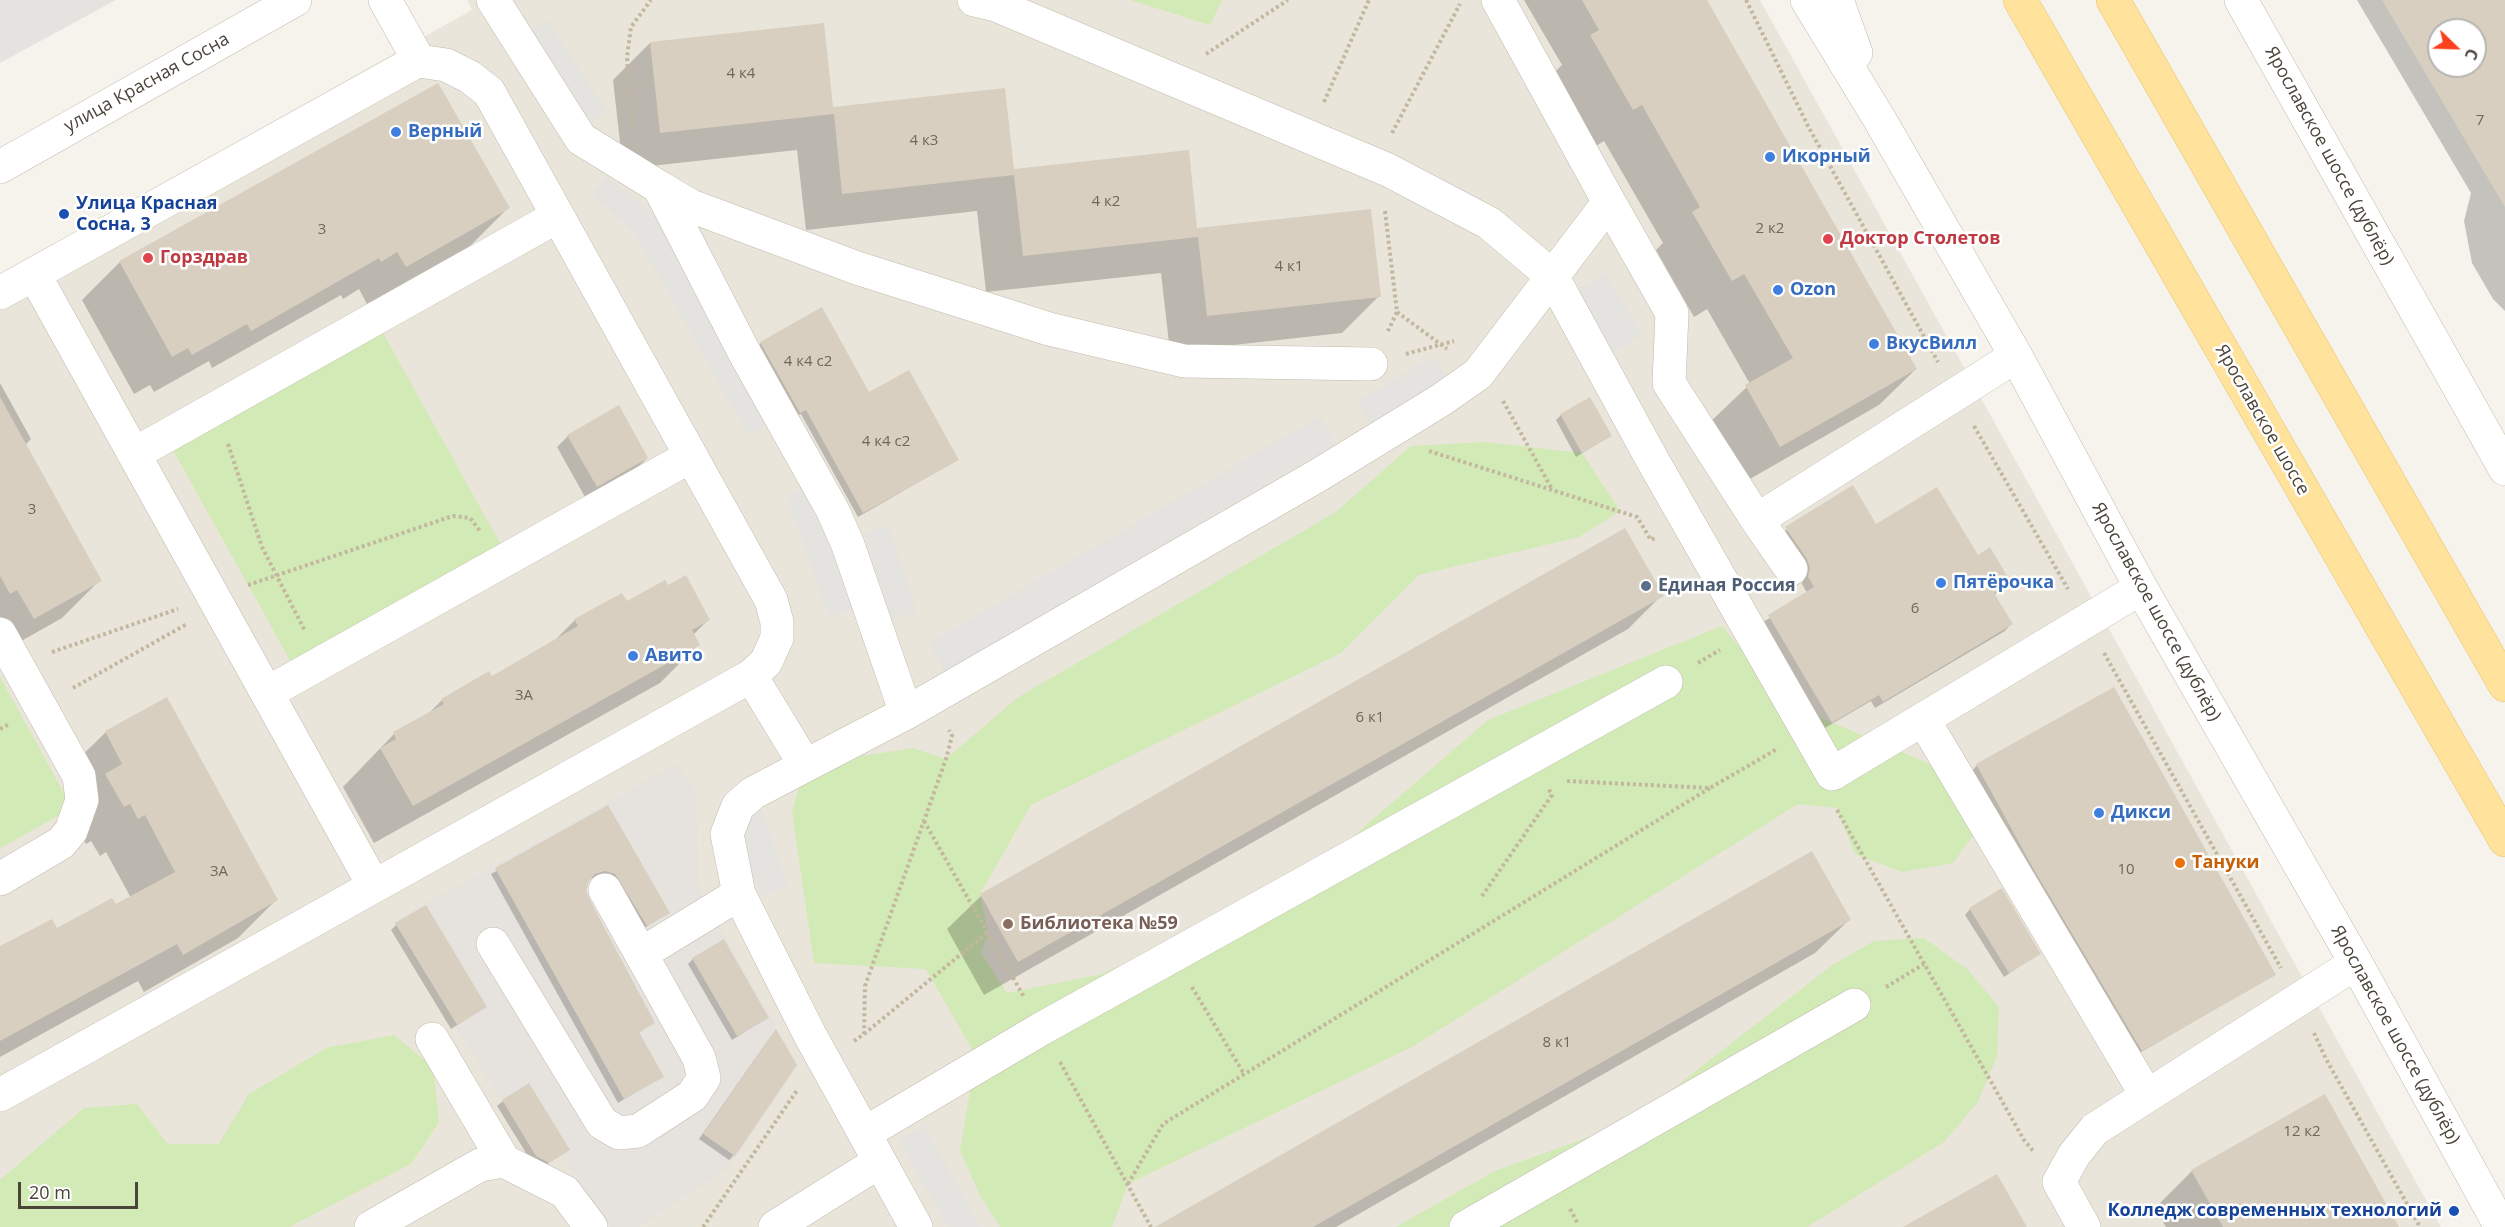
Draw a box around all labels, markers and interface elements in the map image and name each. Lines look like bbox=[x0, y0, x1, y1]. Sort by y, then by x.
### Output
north arrow bbox=[2427, 18, 2487, 78]
street label: улица Красная Сосна bbox=[61, 29, 233, 137]
street label: Ярославское шоссе (дублёр) bbox=[2260, 43, 2398, 269]
text: С bbox=[2460, 45, 2484, 63]
house number: 4 к4 bbox=[727, 65, 755, 83]
house number: 7 bbox=[2476, 112, 2484, 130]
place label: Верный bbox=[408, 121, 482, 143]
marker: Верный bbox=[389, 125, 403, 139]
house number: 4 к3 bbox=[910, 132, 938, 150]
place label: Икорный bbox=[1782, 146, 1871, 168]
marker: Икорный bbox=[1763, 150, 1777, 164]
place label: Улица Красная Сосна, 3 bbox=[76, 193, 218, 236]
house number: 4 к2 bbox=[1092, 193, 1120, 211]
marker: Улица Красная Сосна, 3 bbox=[57, 207, 71, 221]
house number: 2 к2 bbox=[1756, 220, 1784, 238]
house number: 3 bbox=[318, 221, 326, 239]
place label: Доктор Столетов bbox=[1840, 228, 2000, 250]
marker: Доктор Столетов bbox=[1821, 232, 1835, 246]
place label: Горздрав bbox=[160, 247, 248, 269]
marker: Горздрав bbox=[141, 251, 155, 265]
house number: 4 к1 bbox=[1275, 258, 1303, 276]
place label: Ozon bbox=[1790, 279, 1836, 301]
marker: Ozon bbox=[1771, 283, 1785, 297]
place label: ВкусВилл bbox=[1886, 333, 1977, 355]
marker: ВкусВилл bbox=[1867, 337, 1881, 351]
street label: Ярославское шоссе bbox=[2210, 341, 2314, 499]
house number: 4 к4 с2 bbox=[784, 353, 832, 371]
house number: 4 к4 с2 bbox=[862, 433, 910, 451]
street label: Ярославское шоссе (дублёр) bbox=[2087, 499, 2225, 725]
house number: 3 bbox=[28, 501, 36, 519]
place label: Пятёрочка bbox=[1953, 572, 2054, 594]
place label: Единая Россия bbox=[1658, 575, 1796, 597]
marker: Пятёрочка bbox=[1934, 576, 1948, 590]
marker: Единая Россия bbox=[1639, 579, 1653, 593]
house number: 6 bbox=[1911, 600, 1919, 618]
place label: Авито bbox=[645, 645, 703, 667]
marker: Авито bbox=[626, 649, 640, 663]
house number: 3А bbox=[515, 687, 533, 705]
house number: 6 к1 bbox=[1356, 709, 1384, 727]
place label: Дикси bbox=[2111, 802, 2171, 824]
marker: Дикси bbox=[2092, 806, 2106, 820]
place label: Тануки bbox=[2192, 852, 2260, 874]
marker: Тануки bbox=[2173, 856, 2187, 870]
house number: 10 bbox=[2117, 861, 2135, 879]
house number: 3А bbox=[210, 863, 228, 881]
place label: Библиотека №59 bbox=[1020, 913, 1178, 935]
marker: Библиотека №59 bbox=[1001, 917, 1015, 931]
street label: Ярославское шоссе (дублёр) bbox=[2326, 922, 2464, 1148]
house number: 8 к1 bbox=[1543, 1034, 1571, 1052]
house number: 12 к2 bbox=[2283, 1123, 2321, 1141]
scale bar bbox=[21, 1170, 141, 1208]
text: 20 m bbox=[29, 1180, 71, 1204]
place label: Колледж современных технологий bbox=[2107, 1200, 2442, 1222]
marker: Колледж современных технологий bbox=[2447, 1204, 2461, 1218]

